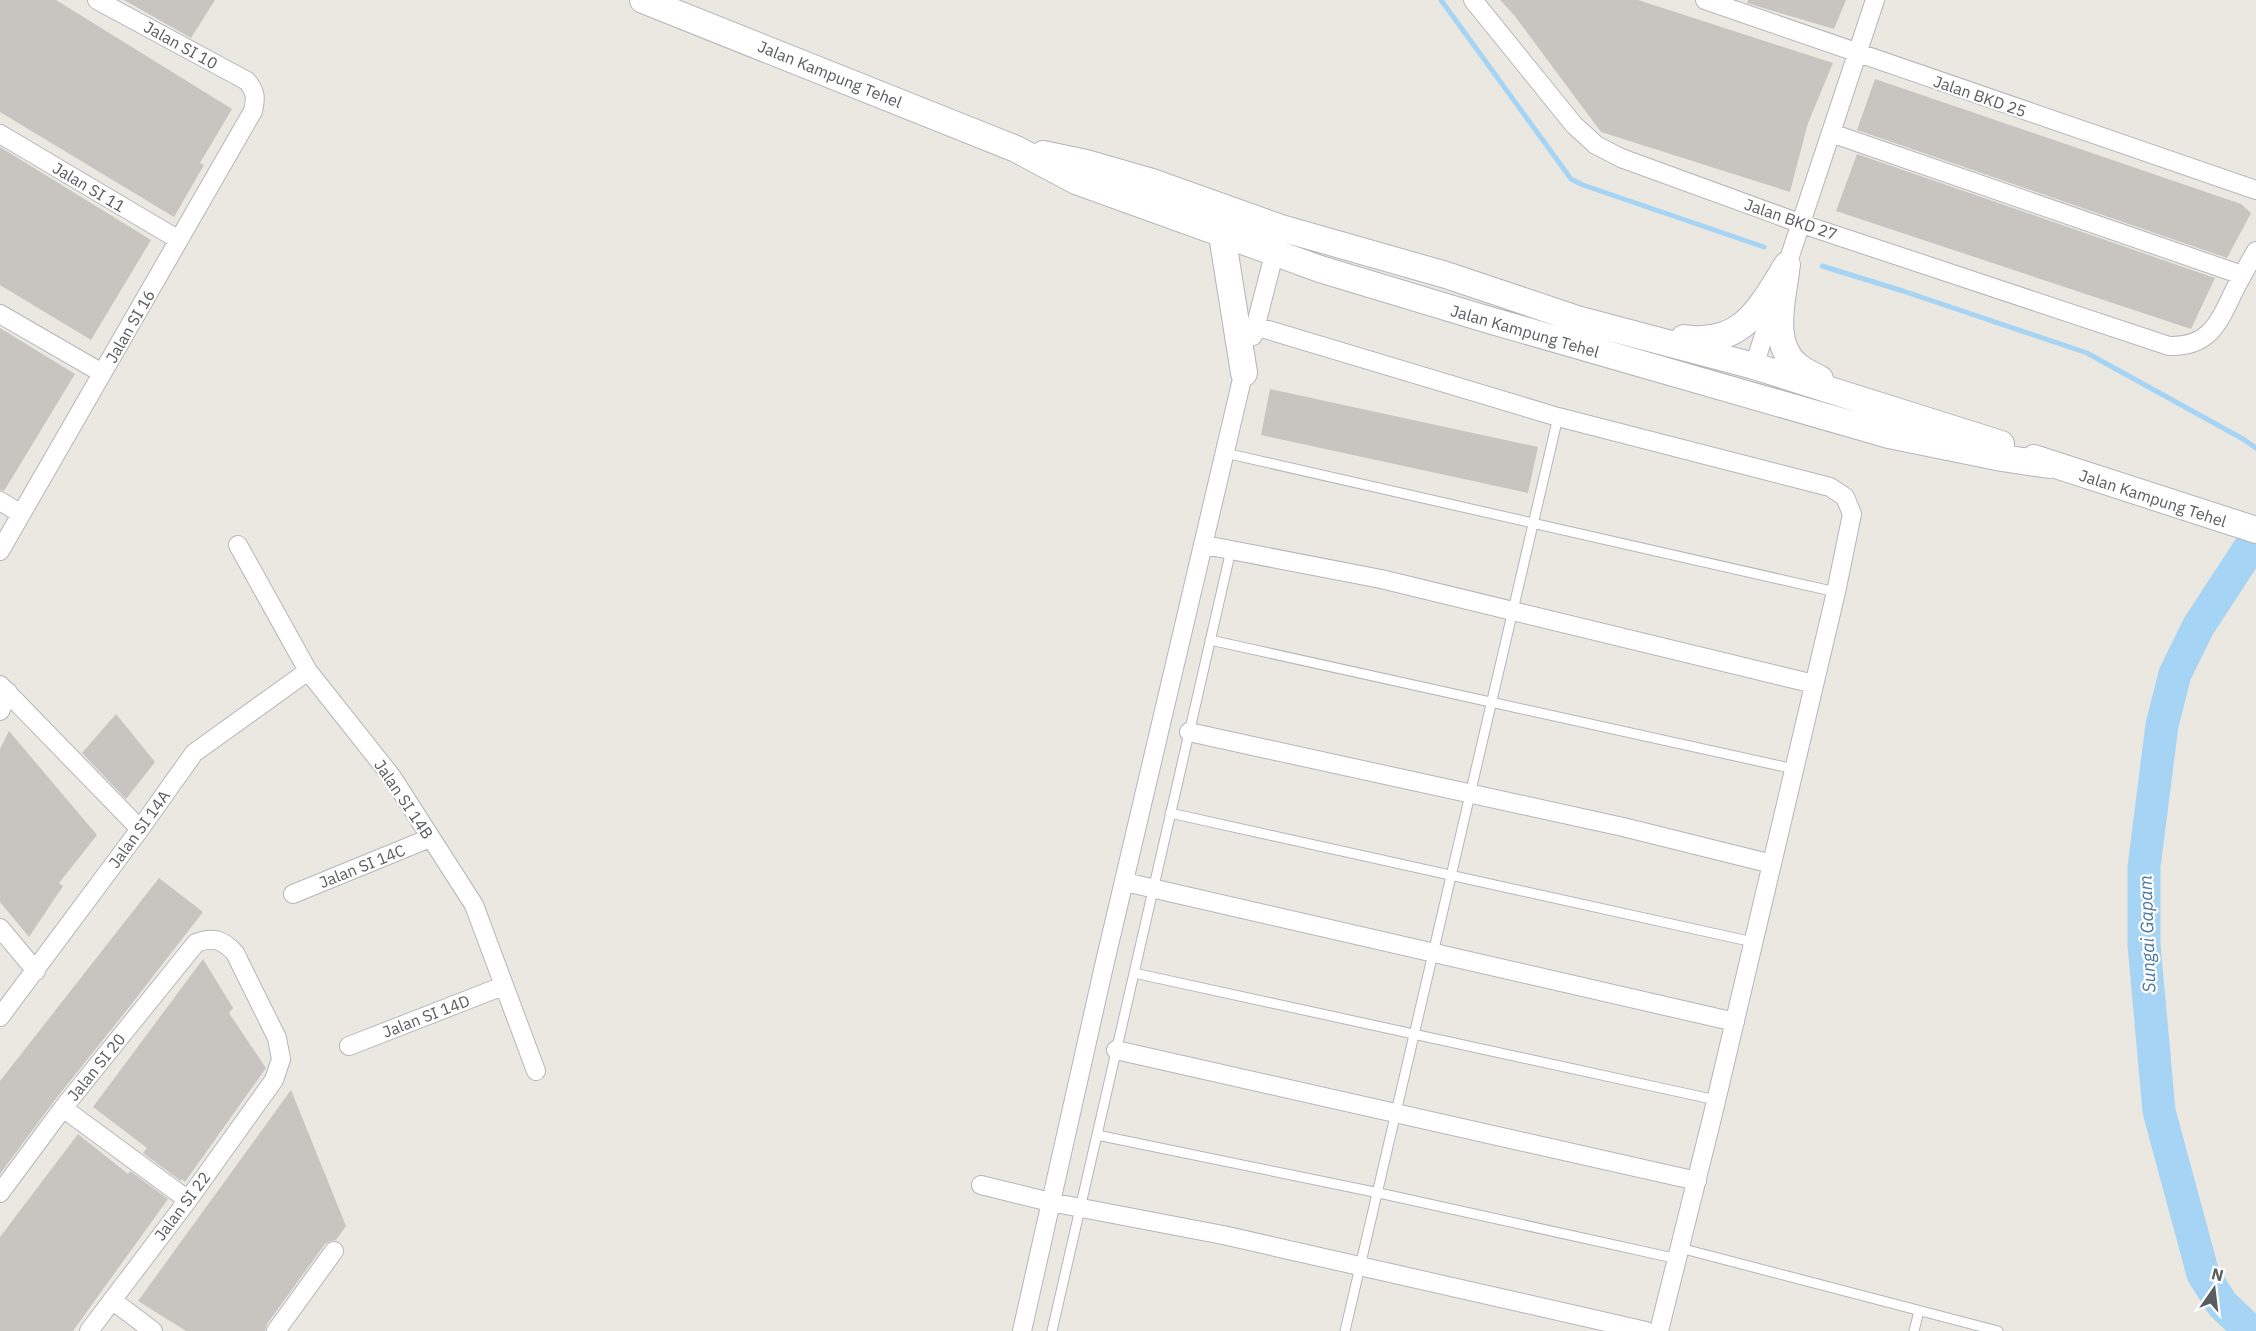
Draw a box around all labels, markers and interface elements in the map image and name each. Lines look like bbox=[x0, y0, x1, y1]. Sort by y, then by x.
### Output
street label: Jalan SI 10 bbox=[141, 17, 221, 73]
street label: Jalan Kampung Tehel bbox=[755, 36, 905, 112]
street label: Jalan BKD 25 bbox=[1931, 71, 2029, 121]
street label: Jalan SI 11 bbox=[49, 158, 129, 216]
street label: Jalan BKD 27 bbox=[1742, 194, 1840, 244]
street label: Jalan SI 16 bbox=[101, 286, 159, 366]
street label: Jalan Kampung Tehel bbox=[1448, 300, 1602, 362]
street label: Jalan Kampung Tehel bbox=[2077, 465, 2229, 531]
street label: Jalan SI 14B bbox=[370, 755, 438, 843]
street label: Jalan SI 14A bbox=[104, 786, 174, 872]
street label: Jalan SI 14C bbox=[316, 840, 408, 892]
water label: Sungai Gapam bbox=[2133, 875, 2161, 993]
street label: Jalan SI 14D bbox=[380, 990, 472, 1042]
street label: Jalan SI 20 bbox=[63, 1029, 129, 1105]
street label: Jalan SI 22 bbox=[150, 1168, 214, 1244]
north arrow bbox=[2184, 1259, 2244, 1319]
text: N bbox=[2210, 1263, 2226, 1286]

